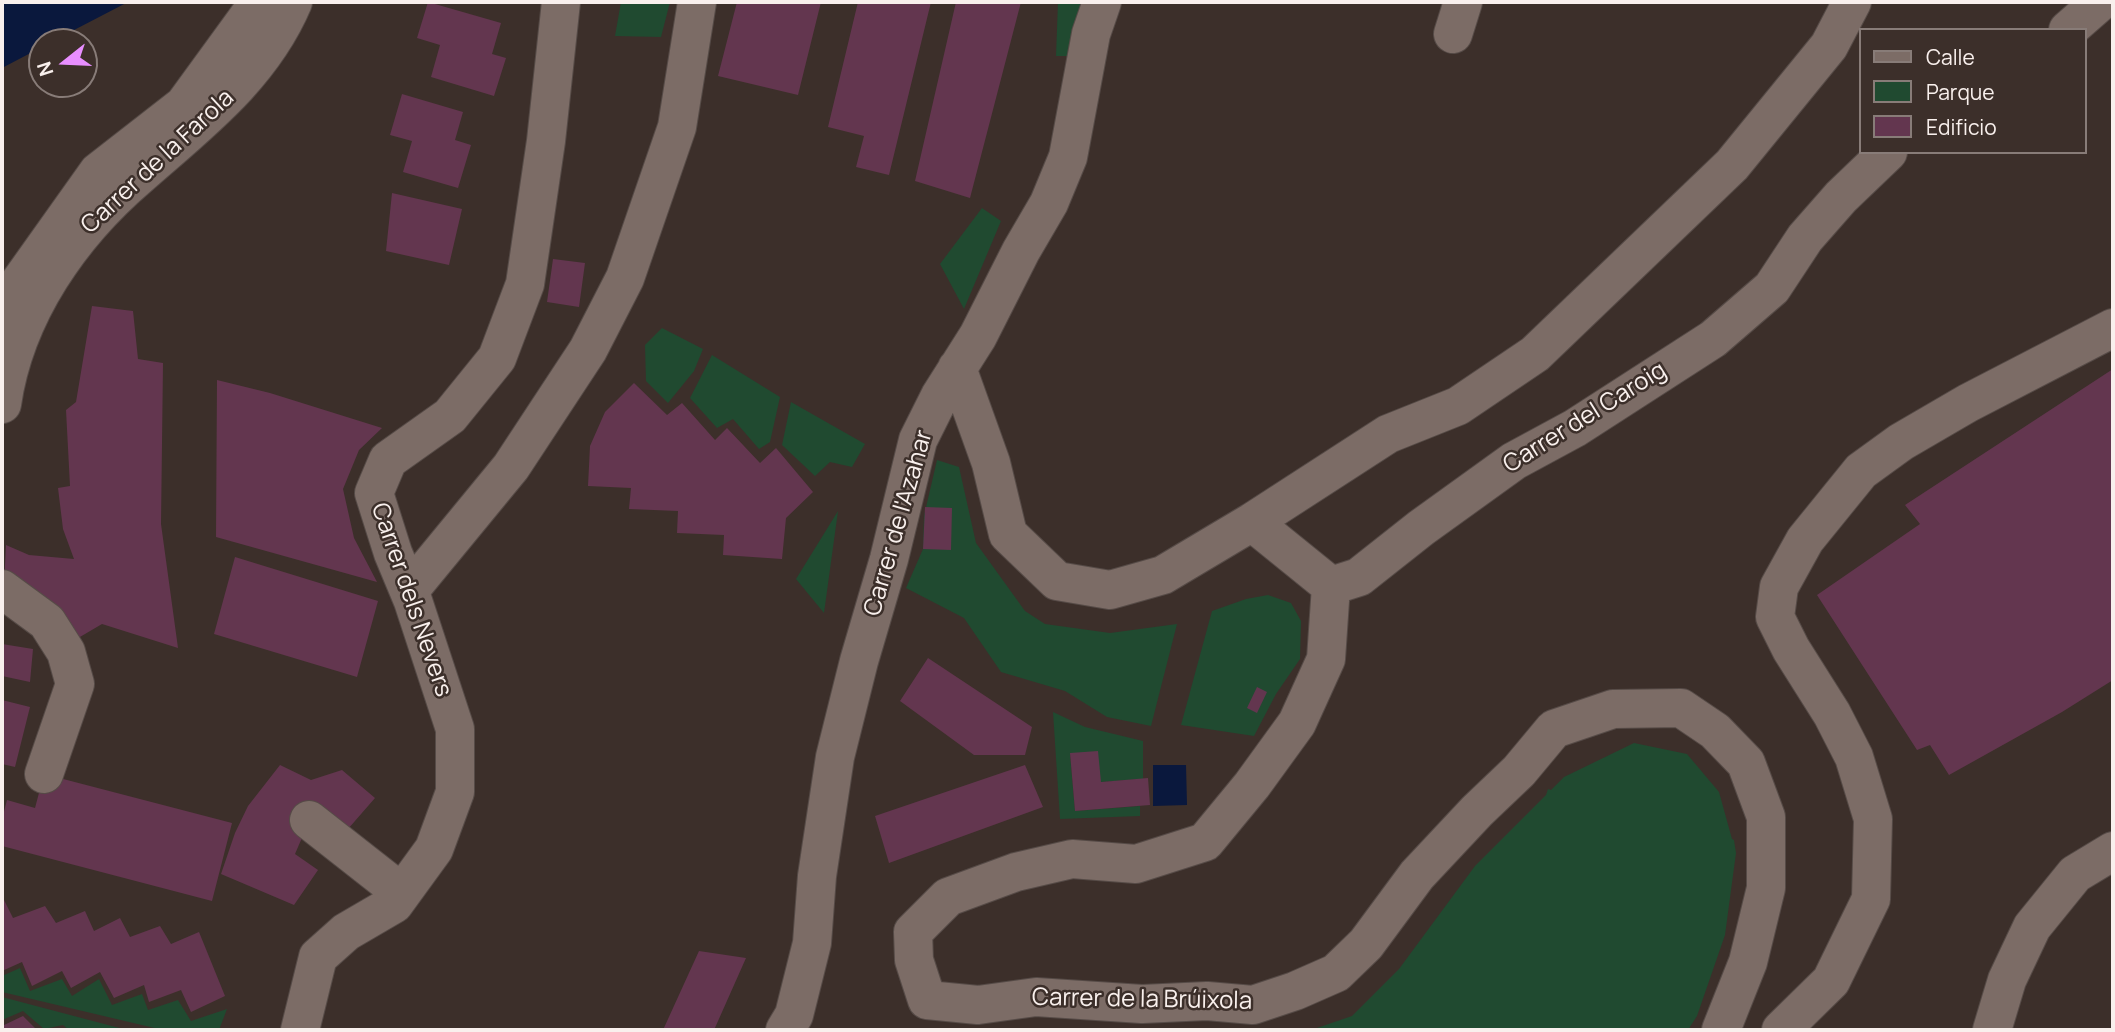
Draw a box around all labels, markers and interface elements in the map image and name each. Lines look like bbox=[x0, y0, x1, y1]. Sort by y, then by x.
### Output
north arrow bbox=[28, 28, 98, 98]
legend bbox=[1860, 28, 2087, 154]
text: Calle bbox=[1926, 43, 1975, 71]
text: N bbox=[30, 58, 59, 79]
text: Parque bbox=[1926, 78, 1995, 106]
street label: Carrer de la Farola bbox=[76, 84, 240, 240]
text: Edificio bbox=[1926, 113, 1997, 141]
street label: Carrer del Caroig bbox=[1498, 356, 1672, 480]
street label: Carrer de l'Azahar bbox=[859, 427, 939, 619]
street label: Carrer dels Nevers bbox=[364, 499, 458, 701]
street label: Carrer de la Brúixola bbox=[1032, 984, 1252, 1016]

